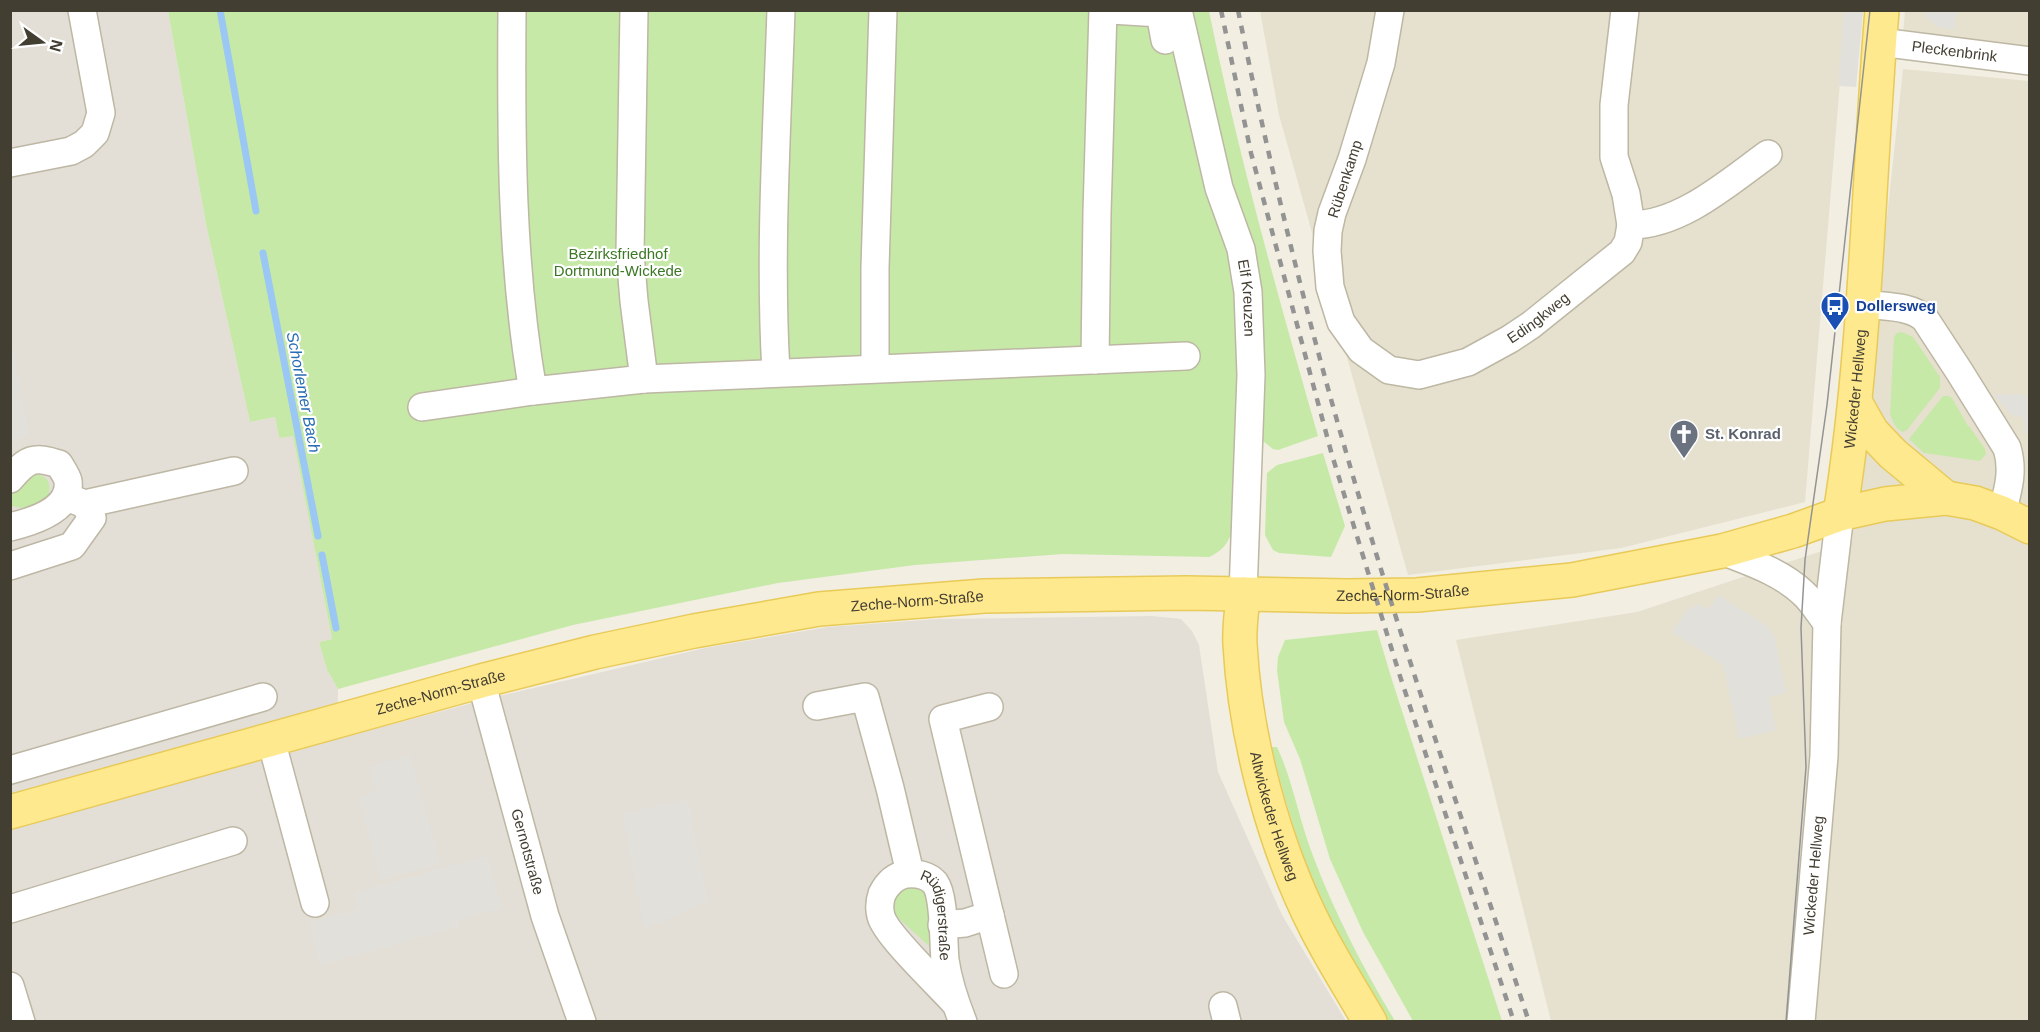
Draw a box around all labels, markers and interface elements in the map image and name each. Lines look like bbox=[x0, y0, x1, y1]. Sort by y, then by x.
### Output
north arrow bbox=[12, 12, 72, 72]
street label: Pleckenbrink bbox=[1911, 37, 1999, 65]
text: N bbox=[46, 38, 66, 54]
street label: Rübenkamp bbox=[1324, 138, 1365, 220]
park label: Bezirksfriedhof Dortmund-Wickede bbox=[554, 245, 682, 279]
street label: Elf Kreuzen bbox=[1235, 258, 1259, 337]
street label: Edingkweg bbox=[1504, 289, 1572, 346]
bus stop icon: Dollersweg bbox=[1819, 290, 1851, 332]
place label: Dollersweg bbox=[1856, 297, 1936, 314]
street label: Wickeder Hellweg bbox=[1840, 328, 1869, 450]
water label: Schorlemer Bach bbox=[283, 330, 324, 454]
church icon: St. Konrad bbox=[1668, 418, 1700, 460]
place label: St. Konrad bbox=[1705, 425, 1781, 442]
street label: Zeche-Norm-Straße bbox=[1336, 581, 1470, 604]
street label: Zeche-Norm-Straße bbox=[850, 587, 984, 614]
street label: Zeche-Norm-Straße bbox=[374, 666, 507, 718]
street label: Altwickeder Hellweg bbox=[1247, 750, 1302, 883]
street label: Gernotstraße bbox=[508, 807, 548, 897]
street label: Wickeder Hellweg bbox=[1800, 815, 1827, 936]
street label: Rüdigerstraße bbox=[918, 866, 954, 961]

